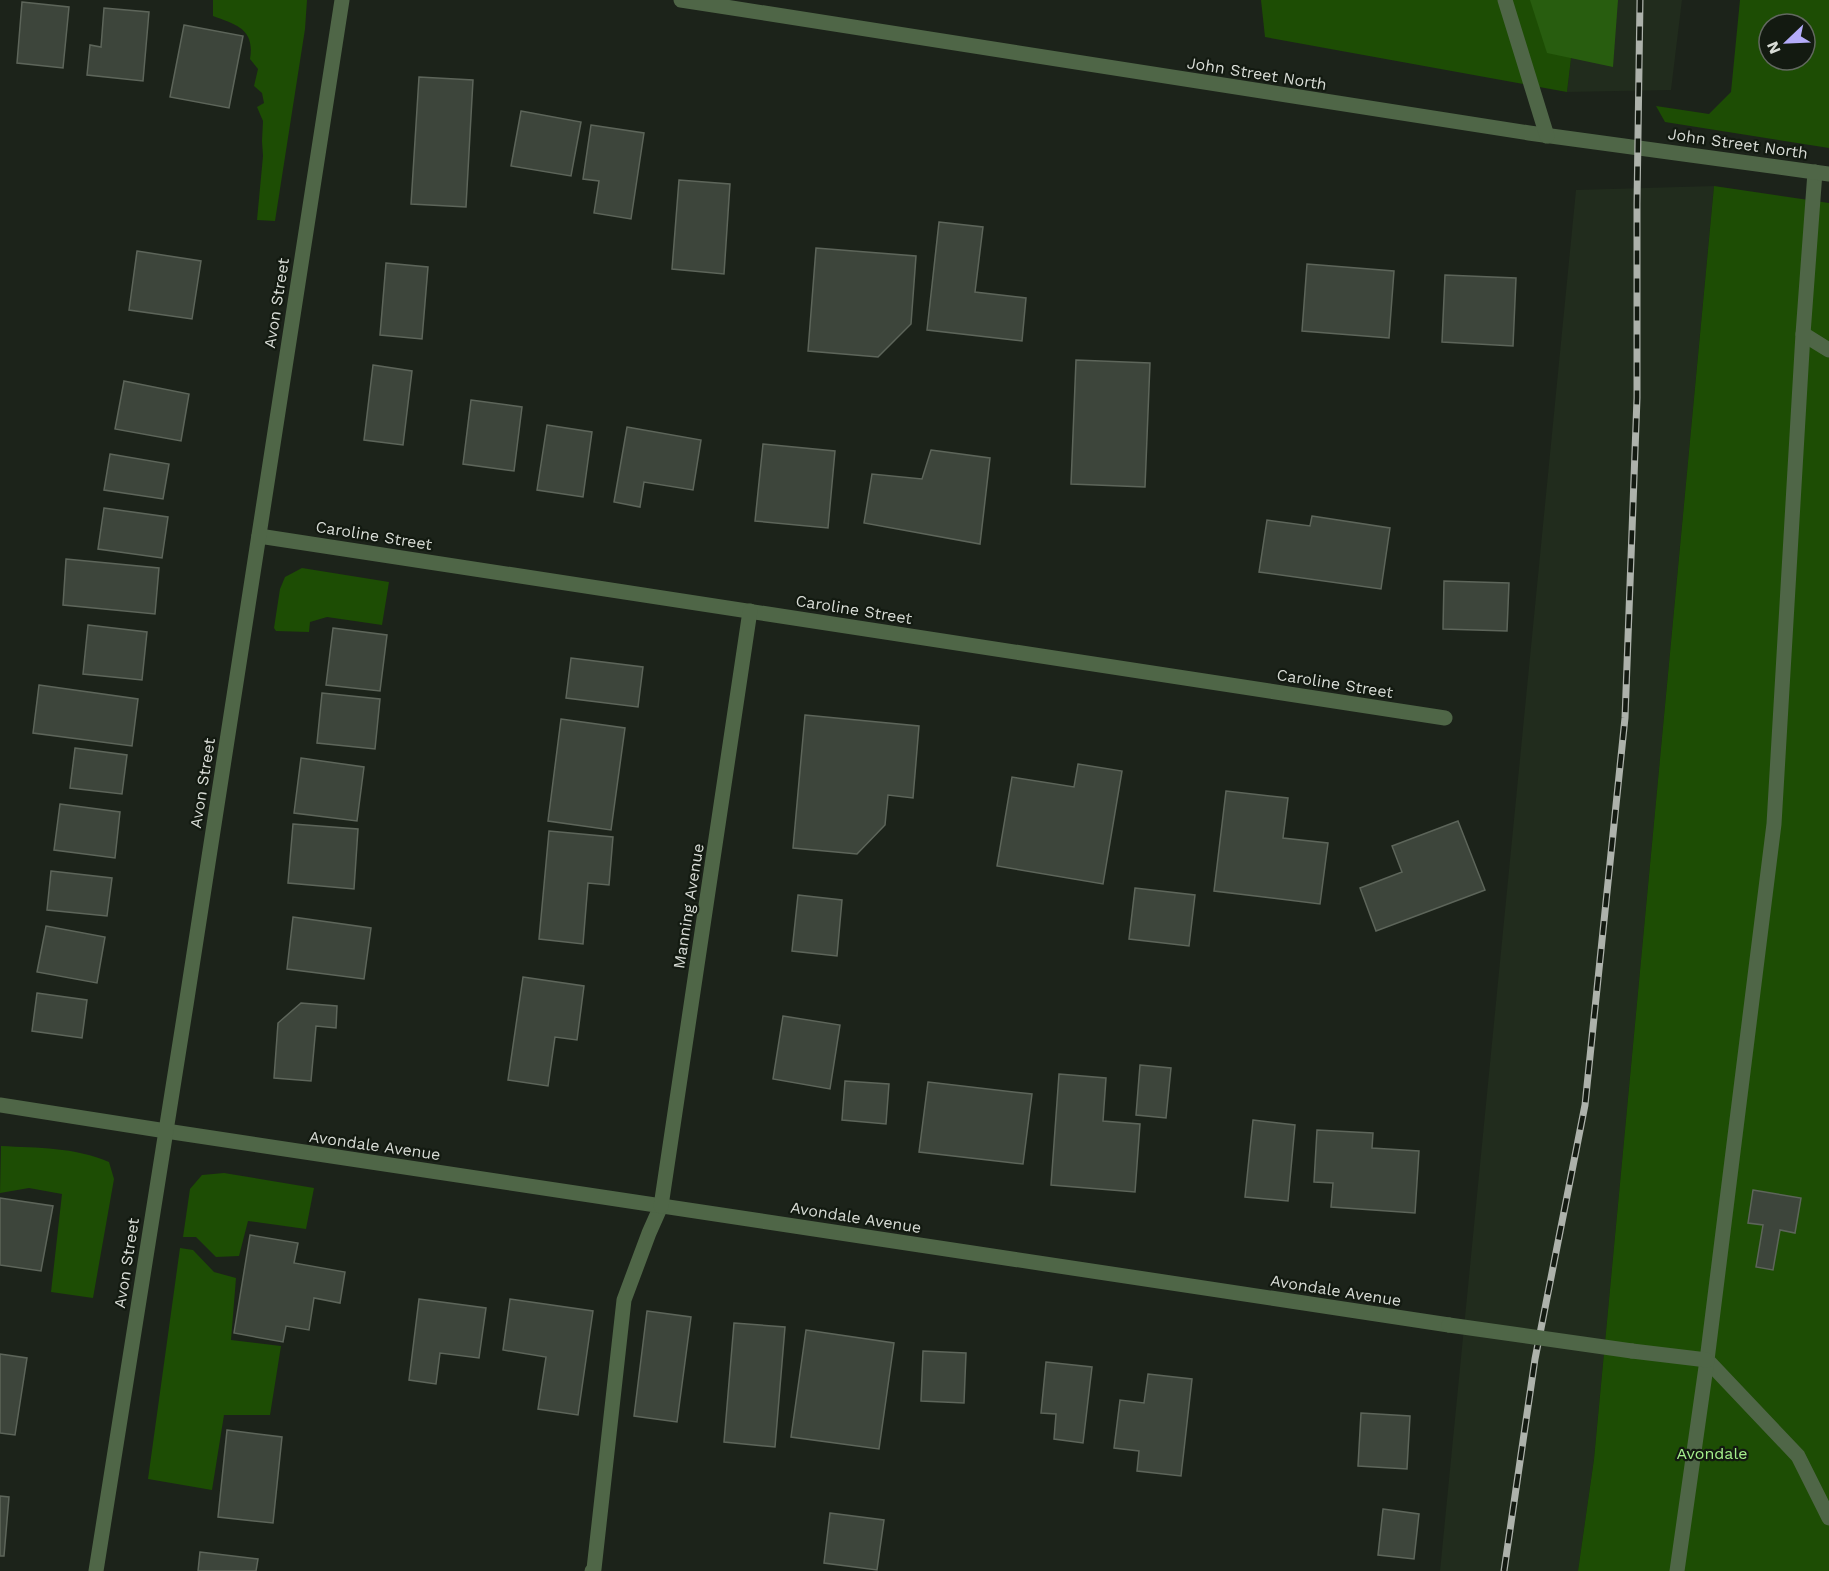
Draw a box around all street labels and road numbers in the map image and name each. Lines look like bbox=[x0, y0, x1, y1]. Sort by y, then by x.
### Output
street label: John Street North bbox=[1186, 53, 1328, 94]
street label: John Street North bbox=[1667, 124, 1809, 163]
street label: Avon Street bbox=[260, 256, 293, 350]
street label: Caroline Street bbox=[314, 517, 434, 554]
street label: Caroline Street bbox=[794, 591, 914, 628]
street label: Caroline Street bbox=[1275, 665, 1395, 702]
street label: Avon Street bbox=[186, 736, 219, 830]
street label: Manning Avenue bbox=[669, 842, 708, 970]
street label: Avondale Avenue bbox=[308, 1127, 442, 1164]
street label: Avondale Avenue bbox=[789, 1198, 923, 1237]
street label: Avon Street bbox=[110, 1216, 143, 1310]
street label: Avondale Avenue bbox=[1269, 1271, 1403, 1310]

